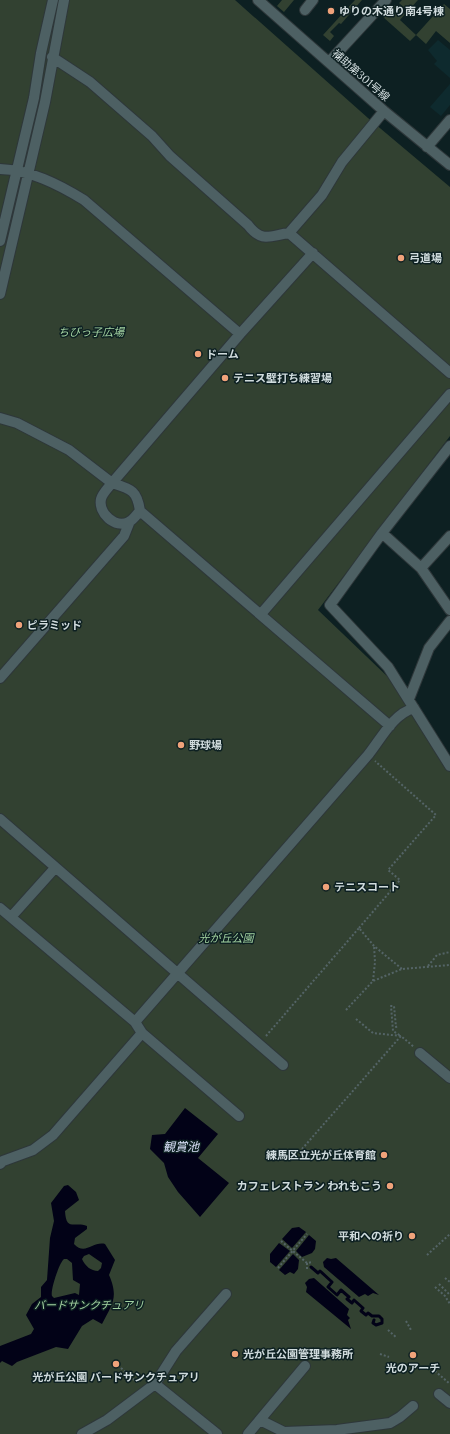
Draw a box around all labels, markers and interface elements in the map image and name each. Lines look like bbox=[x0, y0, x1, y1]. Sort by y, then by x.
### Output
place label: ゆりの木通り南4号棟 bbox=[339, 4, 444, 18]
marker: ゆりの木通り南4号棟 bbox=[326, 6, 336, 16]
street label: 補助第301号線 bbox=[329, 46, 393, 104]
place label: 弓道場 bbox=[409, 251, 442, 265]
marker: 弓道場 bbox=[396, 253, 406, 263]
park label: ちびっ子広場 bbox=[58, 325, 126, 339]
place label: ドーム bbox=[206, 347, 239, 361]
marker: ドーム bbox=[193, 349, 203, 359]
place label: テニス壁打ち練習場 bbox=[233, 371, 332, 385]
marker: テニス壁打ち練習場 bbox=[220, 373, 230, 383]
place label: ピラミッド bbox=[27, 618, 82, 632]
marker: ピラミッド bbox=[14, 620, 24, 630]
place label: 野球場 bbox=[189, 738, 222, 752]
marker: 野球場 bbox=[176, 740, 186, 750]
place label: テニスコート bbox=[334, 880, 400, 894]
marker: テニスコート bbox=[321, 882, 331, 892]
park label: 光が丘公園 bbox=[199, 931, 255, 945]
water label: 観賞池 bbox=[163, 1139, 200, 1154]
place label: 練馬区立光が丘体育館 bbox=[266, 1148, 376, 1162]
marker: 練馬区立光が丘体育館 bbox=[379, 1150, 389, 1160]
place label: カフェレストラン われもこう bbox=[237, 1179, 382, 1193]
marker: カフェレストラン われもこう bbox=[385, 1181, 395, 1191]
place label: 平和への祈り bbox=[338, 1229, 404, 1243]
marker: 平和への祈り bbox=[407, 1231, 417, 1241]
park label: バードサンクチュアリ bbox=[34, 1298, 144, 1312]
place label: 光が丘公園管理事務所 bbox=[243, 1347, 353, 1361]
marker: 光が丘公園管理事務所 bbox=[230, 1349, 240, 1359]
marker: 光のアーチ bbox=[408, 1350, 418, 1360]
marker: 光が丘公園 バードサンクチュアリ bbox=[111, 1359, 121, 1369]
place label: 光のアーチ bbox=[386, 1361, 440, 1375]
place label: 光が丘公園 バードサンクチュアリ bbox=[32, 1370, 200, 1384]

